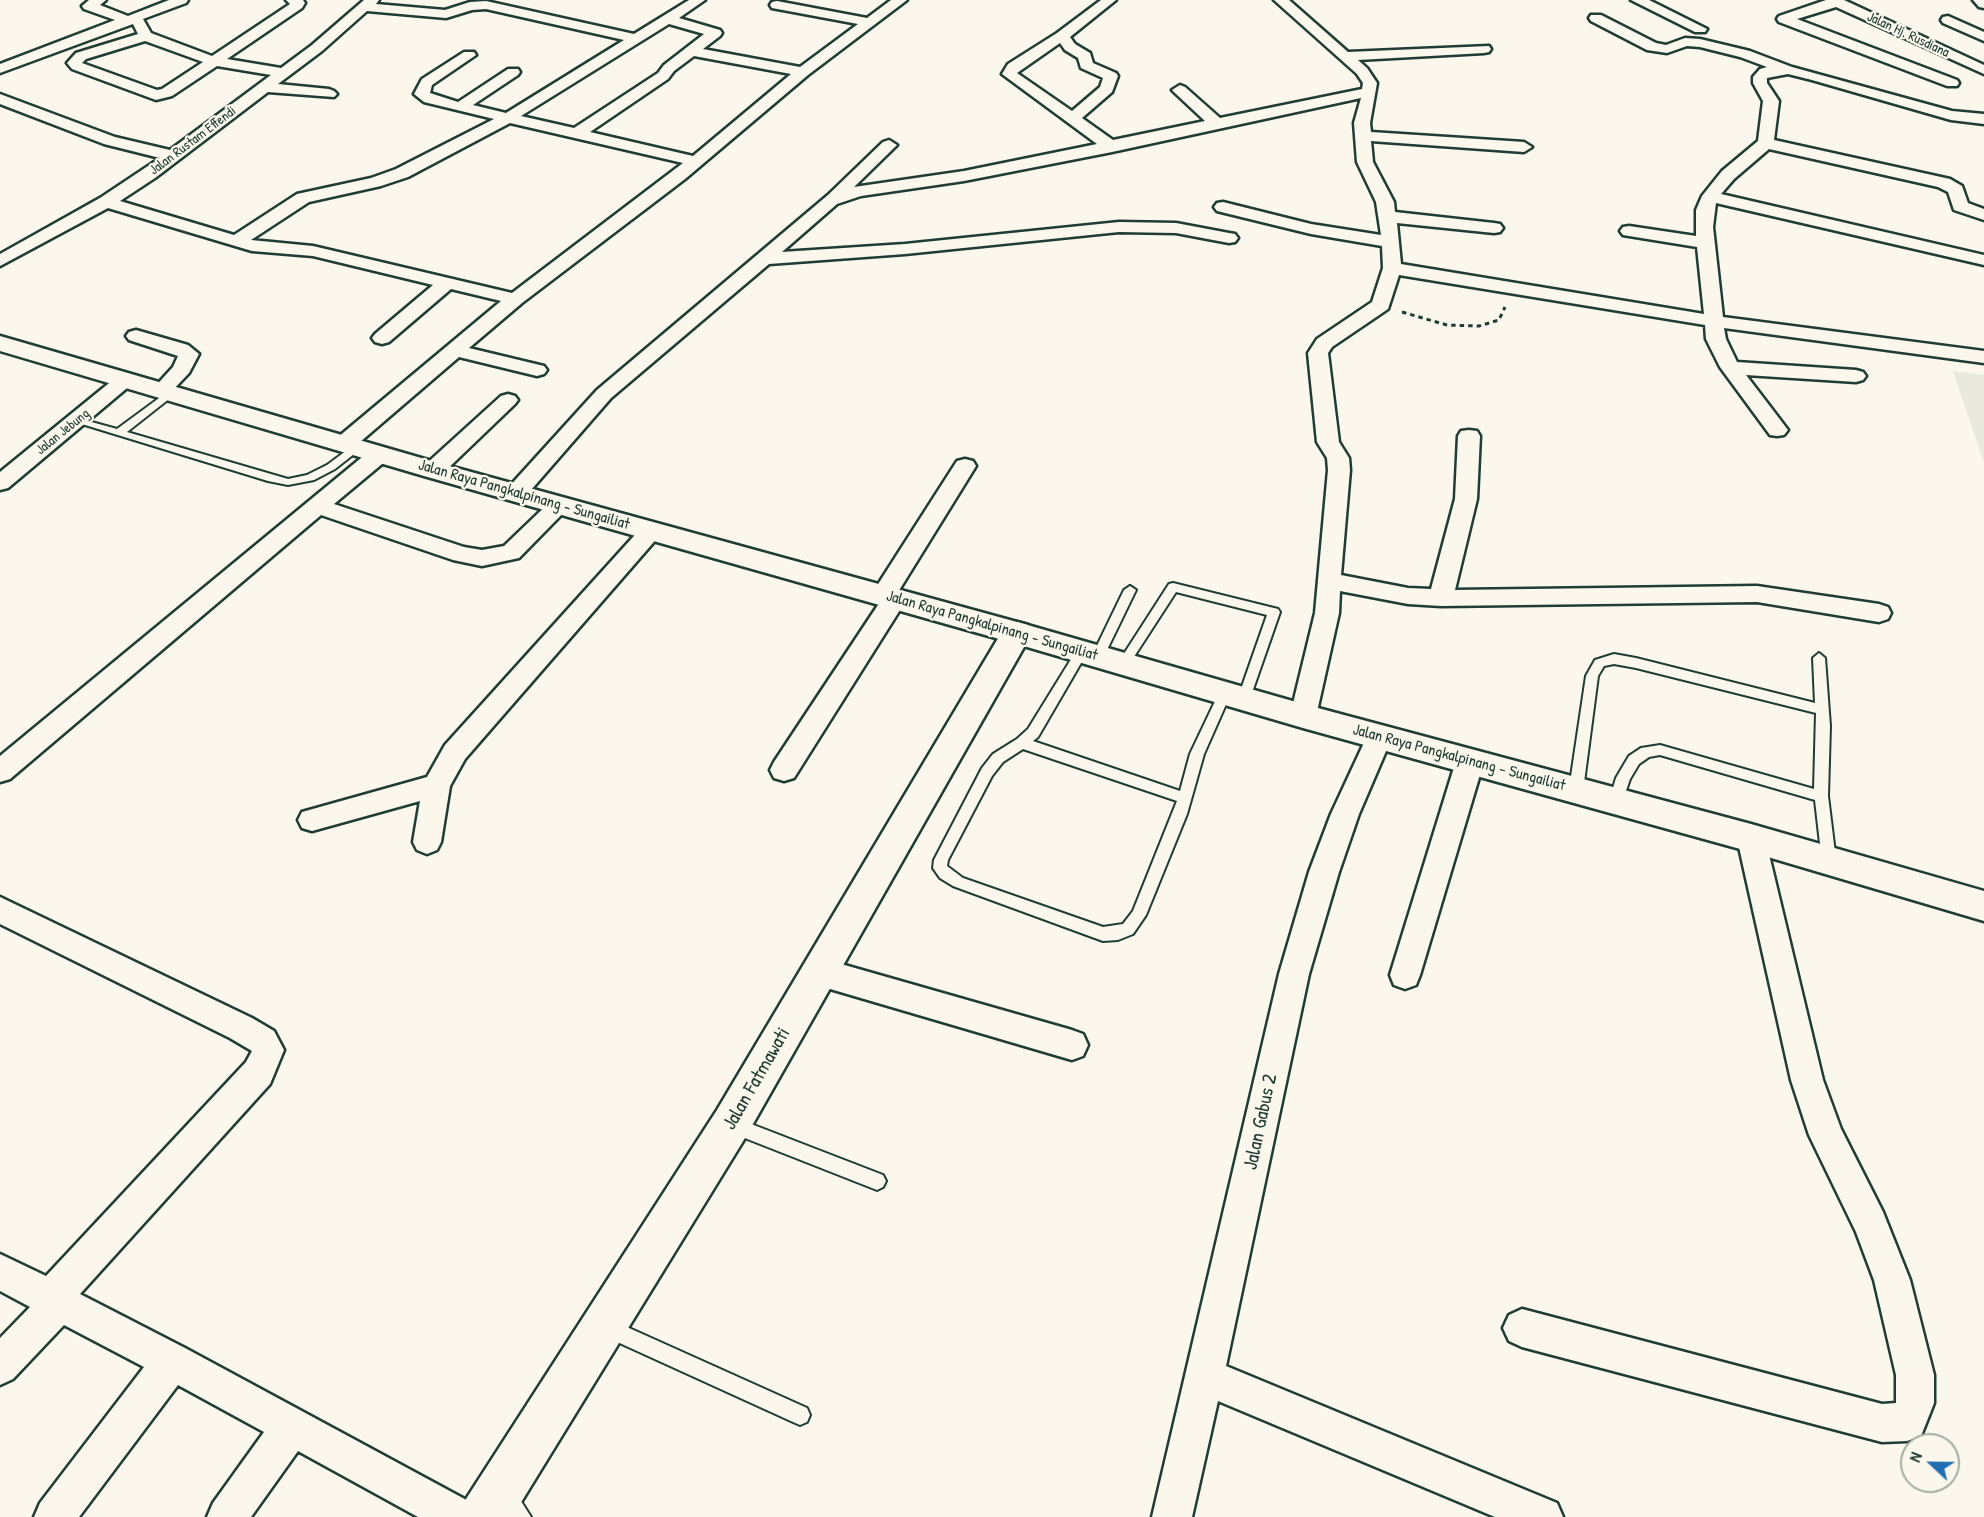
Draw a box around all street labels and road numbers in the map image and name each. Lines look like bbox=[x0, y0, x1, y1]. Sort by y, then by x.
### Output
street label: Jalan Hj. Rusdiana bbox=[1864, 9, 1952, 61]
street label: Jalan Rustam Effendi bbox=[146, 103, 240, 179]
street label: Jalan Jebung bbox=[33, 405, 93, 459]
street label: Jalan Raya Pangkalpinang - Sungailiat bbox=[416, 456, 632, 534]
street label: Jalan Raya Pangkalpinang - Sungailiat bbox=[884, 587, 1100, 665]
street label: Jalan Raya Pangkalpinang - Sungailiat bbox=[1351, 720, 1567, 796]
street label: Jalan Fatmawati bbox=[718, 1024, 796, 1134]
street label: Jalan Gabus 2 bbox=[1239, 1072, 1283, 1172]

